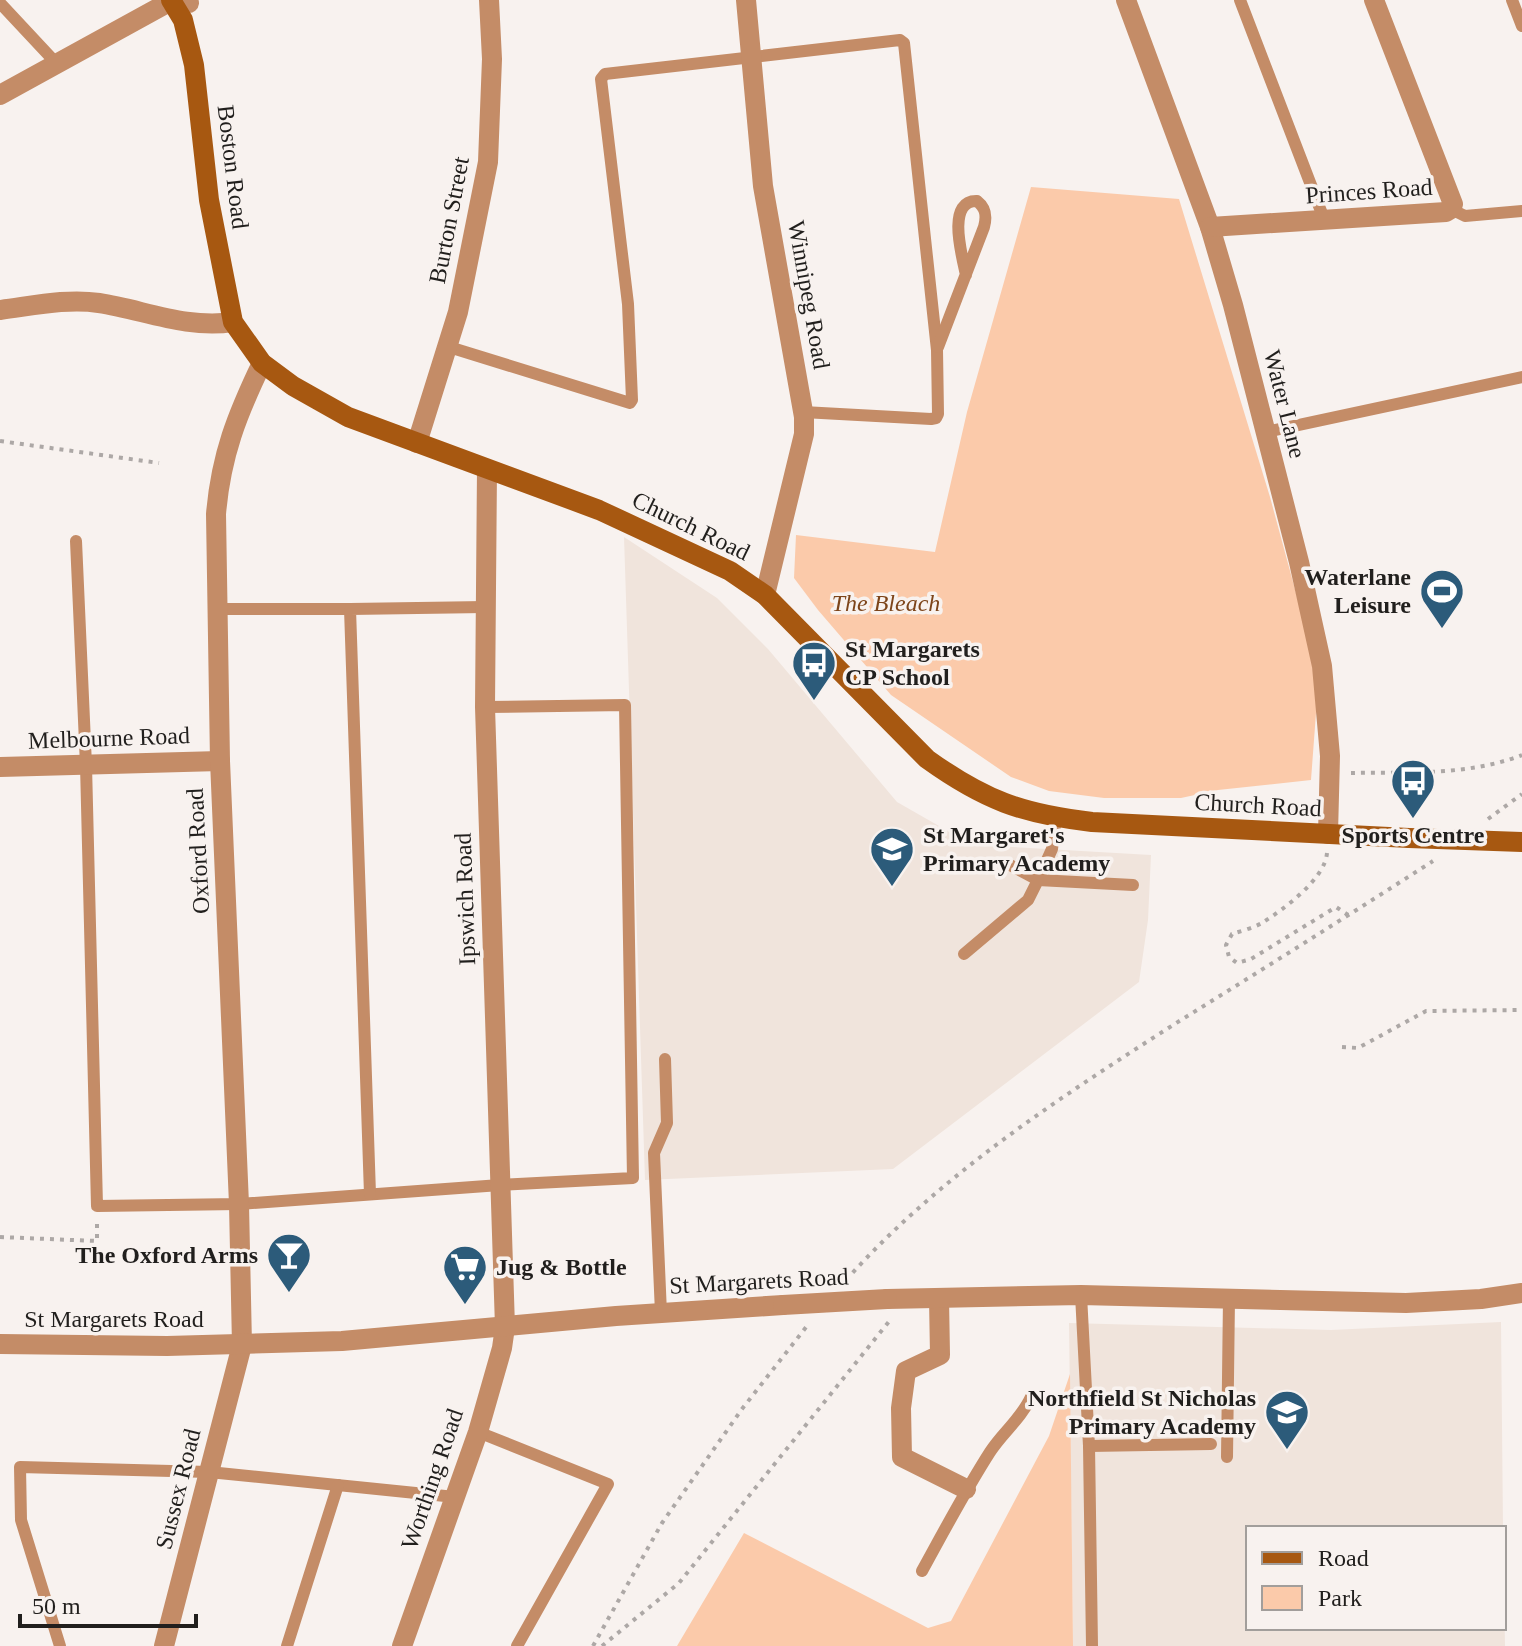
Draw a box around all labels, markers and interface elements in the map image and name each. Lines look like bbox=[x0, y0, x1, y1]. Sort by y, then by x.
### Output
street label: Boston Road bbox=[212, 104, 254, 230]
street label: Burton Street bbox=[424, 154, 474, 286]
street label: Princes Road bbox=[1305, 174, 1433, 208]
street label: Winnipeg Road bbox=[783, 219, 835, 371]
street label: Water Lane bbox=[1259, 347, 1311, 461]
street label: Church Road bbox=[628, 486, 754, 566]
place label: Waterlane Leisure bbox=[1304, 564, 1411, 618]
sports icon: Waterlane Leisure bbox=[1418, 567, 1466, 630]
park label: The Bleach bbox=[832, 590, 940, 616]
place label: St Margarets CP School bbox=[845, 636, 980, 690]
bus stop icon: St Margarets CP School bbox=[790, 639, 838, 702]
street label: Melbourne Road bbox=[28, 722, 190, 754]
bus stop icon: Sports Centre bbox=[1389, 757, 1437, 820]
street label: Oxford Road bbox=[182, 787, 214, 915]
street label: Church Road bbox=[1194, 789, 1322, 821]
place label: St Margaret's Primary Academy bbox=[923, 822, 1110, 876]
place label: Sports Centre bbox=[1342, 822, 1485, 848]
school or university icon: St Margaret's Primary Academy bbox=[868, 825, 916, 888]
street label: Ipswich Road bbox=[450, 832, 480, 966]
bar icon: The Oxford Arms bbox=[265, 1231, 313, 1294]
place label: The Oxford Arms bbox=[75, 1242, 258, 1268]
supermarket icon: Jug & Bottle bbox=[441, 1243, 489, 1306]
place label: Jug & Bottle bbox=[496, 1254, 627, 1280]
street label: St Margarets Road bbox=[669, 1263, 849, 1299]
street label: St Margarets Road bbox=[24, 1306, 204, 1332]
place label: Northfield St Nicholas Primary Academy bbox=[1028, 1385, 1256, 1439]
school or university icon: Northfield St Nicholas Primary Academy bbox=[1263, 1388, 1311, 1451]
street label: Worthing Road bbox=[396, 1405, 468, 1553]
street label: Sussex Road bbox=[150, 1426, 206, 1552]
legend bbox=[1246, 1526, 1506, 1630]
text: Road bbox=[1318, 1545, 1369, 1571]
scale bar bbox=[20, 1578, 196, 1628]
text: Park bbox=[1318, 1585, 1362, 1611]
text: 50 m bbox=[32, 1593, 81, 1619]

